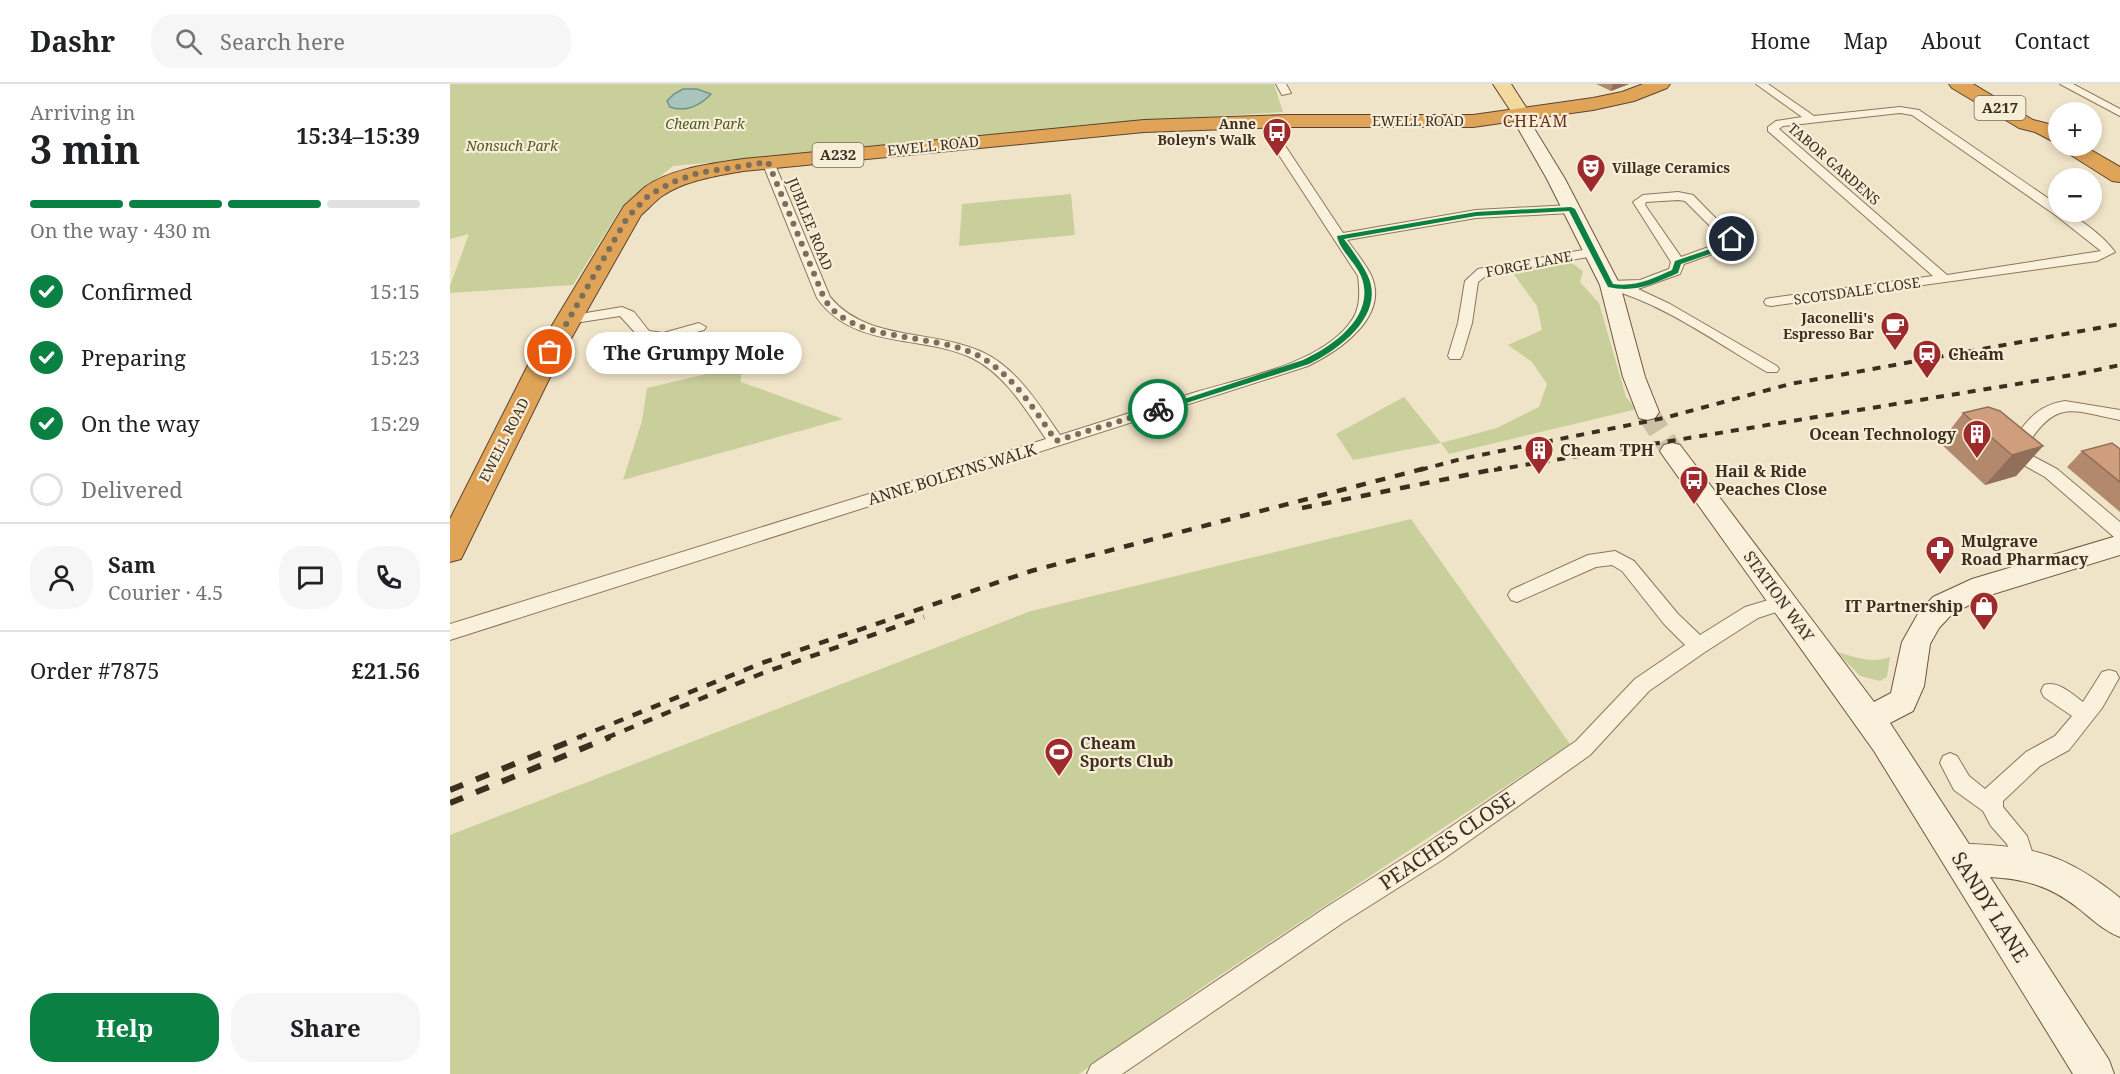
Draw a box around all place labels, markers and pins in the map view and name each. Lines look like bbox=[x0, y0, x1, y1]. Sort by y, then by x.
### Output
place label: Anne Boleyn's Walk bbox=[1157, 114, 1256, 149]
bus stop icon: Anne Boleyn's Walk bbox=[1261, 116, 1293, 158]
theatre icon: Village Ceramics bbox=[1575, 152, 1607, 194]
place label: Village Ceramics bbox=[1612, 158, 1730, 177]
pin bbox=[1706, 213, 1757, 264]
place label: Jaconelli's Espresso Bar bbox=[1783, 308, 1875, 343]
cafe icon: Jaconelli's Espresso Bar bbox=[1879, 310, 1911, 352]
pin bbox=[524, 326, 575, 377]
callout: The Grumpy Mole bbox=[586, 331, 802, 373]
station icon: Cheam bbox=[1911, 338, 1943, 380]
place label: Cheam bbox=[1948, 343, 2004, 365]
building icon: Ocean Technology bbox=[1961, 418, 1993, 460]
place label: Ocean Technology bbox=[1809, 423, 1957, 445]
building icon: Cheam TPH bbox=[1523, 434, 1555, 476]
place label: Cheam TPH bbox=[1560, 439, 1654, 461]
place label: Hail & Ride Peaches Close bbox=[1715, 460, 1827, 500]
bus stop icon: Hail & Ride Peaches Close bbox=[1678, 464, 1710, 506]
place label: Mulgrave Road Pharmacy bbox=[1961, 530, 2089, 570]
pharmacy icon: Mulgrave Road Pharmacy bbox=[1924, 534, 1956, 576]
shop icon: IT Partnership bbox=[1968, 590, 2000, 632]
place label: IT Partnership bbox=[1845, 595, 1963, 617]
place label: Cheam Sports Club bbox=[1080, 732, 1174, 772]
sports icon: Cheam Sports Club bbox=[1043, 736, 1075, 778]

